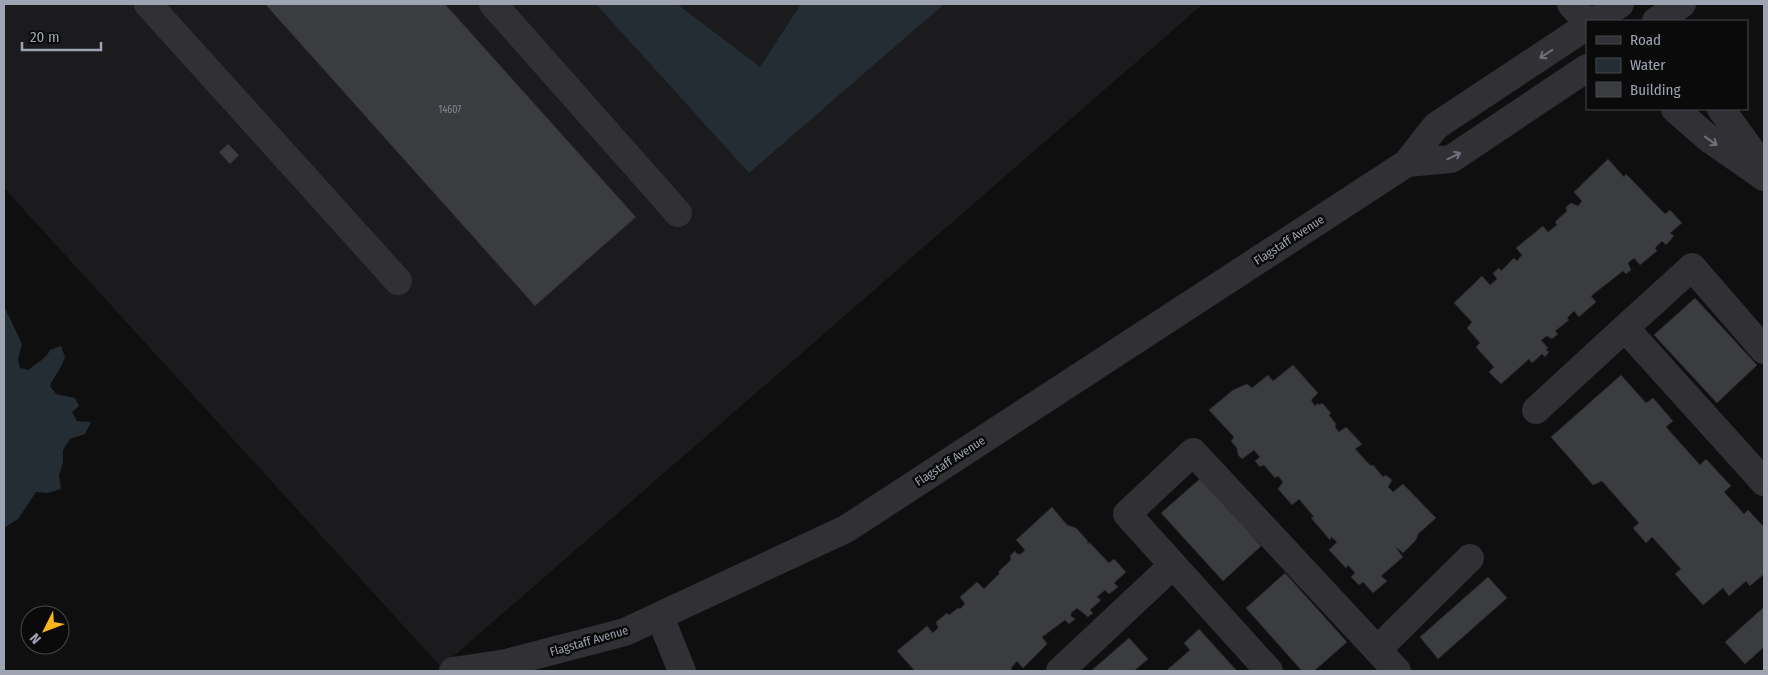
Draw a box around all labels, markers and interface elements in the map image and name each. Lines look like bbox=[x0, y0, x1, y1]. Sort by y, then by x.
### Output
scale bar bbox=[22, 20, 101, 52]
legend bbox=[1586, 20, 1748, 110]
text: 20 m bbox=[30, 28, 60, 46]
text: Road bbox=[1630, 31, 1661, 49]
one-way arrow bbox=[1540, 49, 1554, 59]
text: Water bbox=[1630, 56, 1666, 74]
text: Building bbox=[1630, 81, 1681, 99]
house number: 14607 bbox=[439, 104, 461, 116]
one-way arrow bbox=[1704, 136, 1718, 146]
one-way arrow bbox=[1446, 151, 1461, 160]
street label: Flagstaff Avenue bbox=[1251, 212, 1327, 268]
street label: Flagstaff Avenue bbox=[912, 433, 988, 489]
north arrow bbox=[20, 605, 70, 655]
street label: Flagstaff Avenue bbox=[548, 623, 630, 659]
text: N bbox=[27, 630, 45, 647]

